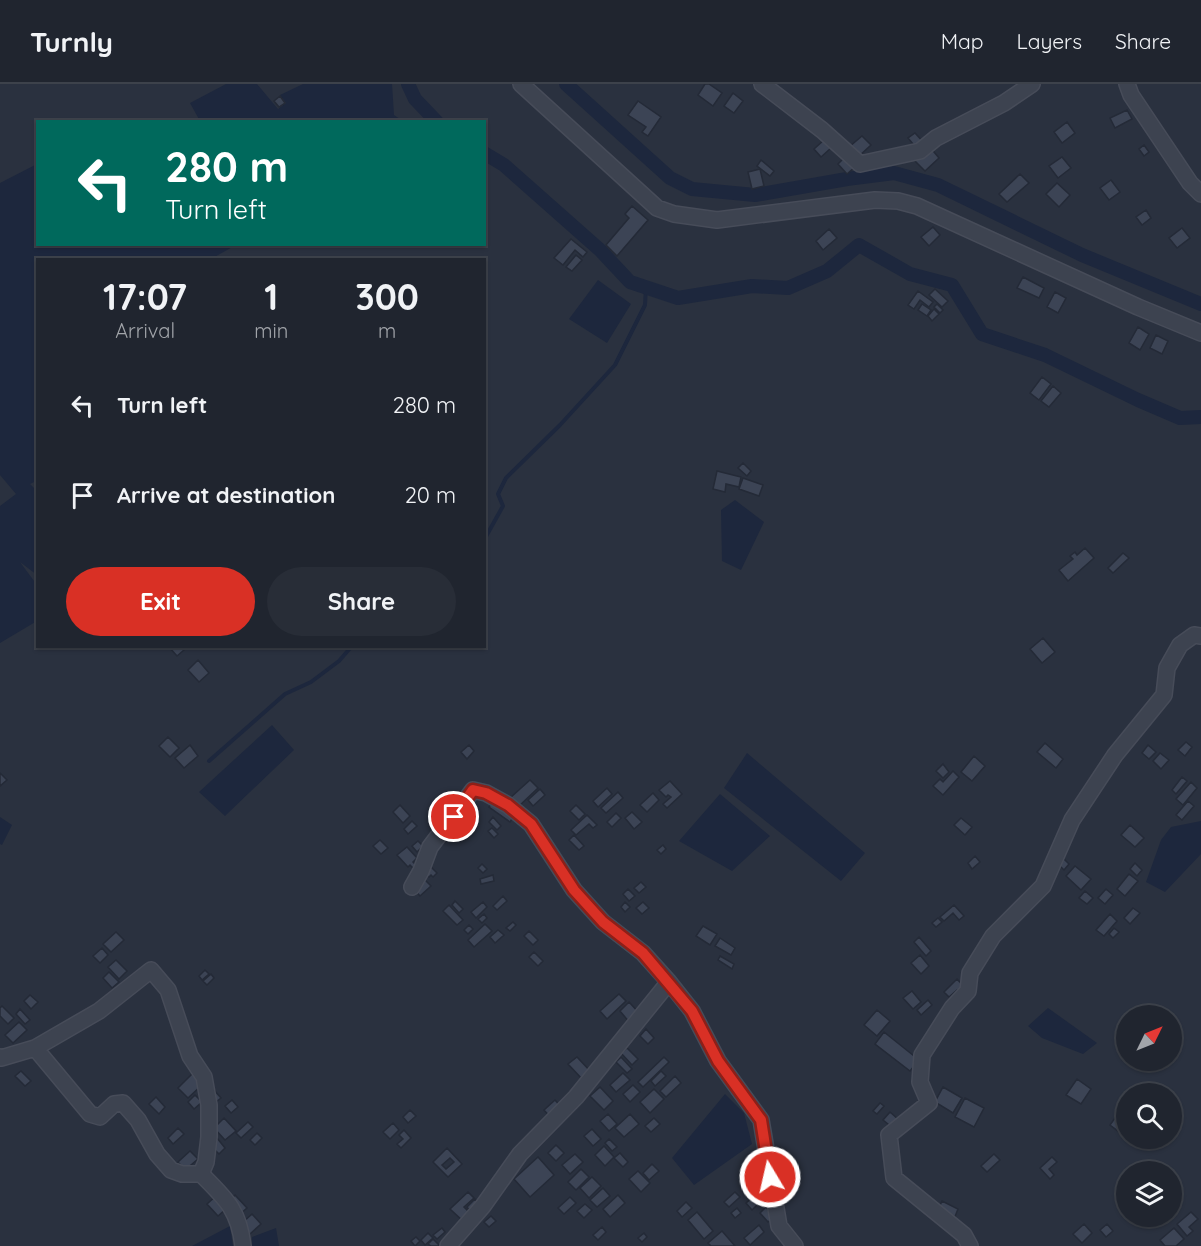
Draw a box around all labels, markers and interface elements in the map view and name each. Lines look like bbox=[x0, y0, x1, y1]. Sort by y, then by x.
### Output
text: Turnly bbox=[30, 24, 113, 59]
text: Map bbox=[941, 28, 984, 54]
text: Layers bbox=[1017, 28, 1082, 54]
text: Share bbox=[1115, 28, 1171, 54]
text: 280 m bbox=[165, 140, 288, 193]
icon: left bbox=[66, 144, 144, 222]
text: Turn left bbox=[165, 192, 267, 226]
text: 17:07 bbox=[103, 274, 187, 319]
text: 1 bbox=[264, 274, 278, 319]
text: 300 bbox=[355, 274, 419, 319]
text: Arrival bbox=[115, 318, 175, 343]
text: min bbox=[254, 318, 288, 343]
text: m bbox=[378, 318, 396, 343]
icon: left bbox=[66, 389, 99, 422]
text: Turn left bbox=[117, 391, 207, 419]
text: 280 m bbox=[393, 391, 456, 419]
icon: arrive bbox=[66, 479, 99, 512]
text: Arrive at destination bbox=[117, 481, 335, 509]
text: 20 m bbox=[405, 481, 456, 509]
button: Exit bbox=[66, 567, 255, 636]
button: Share bbox=[267, 567, 456, 636]
pin bbox=[428, 791, 479, 842]
icon: arrive bbox=[437, 800, 470, 833]
north arrow bbox=[1116, 1005, 1182, 1071]
map controls bbox=[1116, 1005, 1182, 1227]
button: search bbox=[1116, 1083, 1182, 1149]
position arrow bbox=[738, 1145, 802, 1209]
button: layers bbox=[1116, 1161, 1182, 1227]

